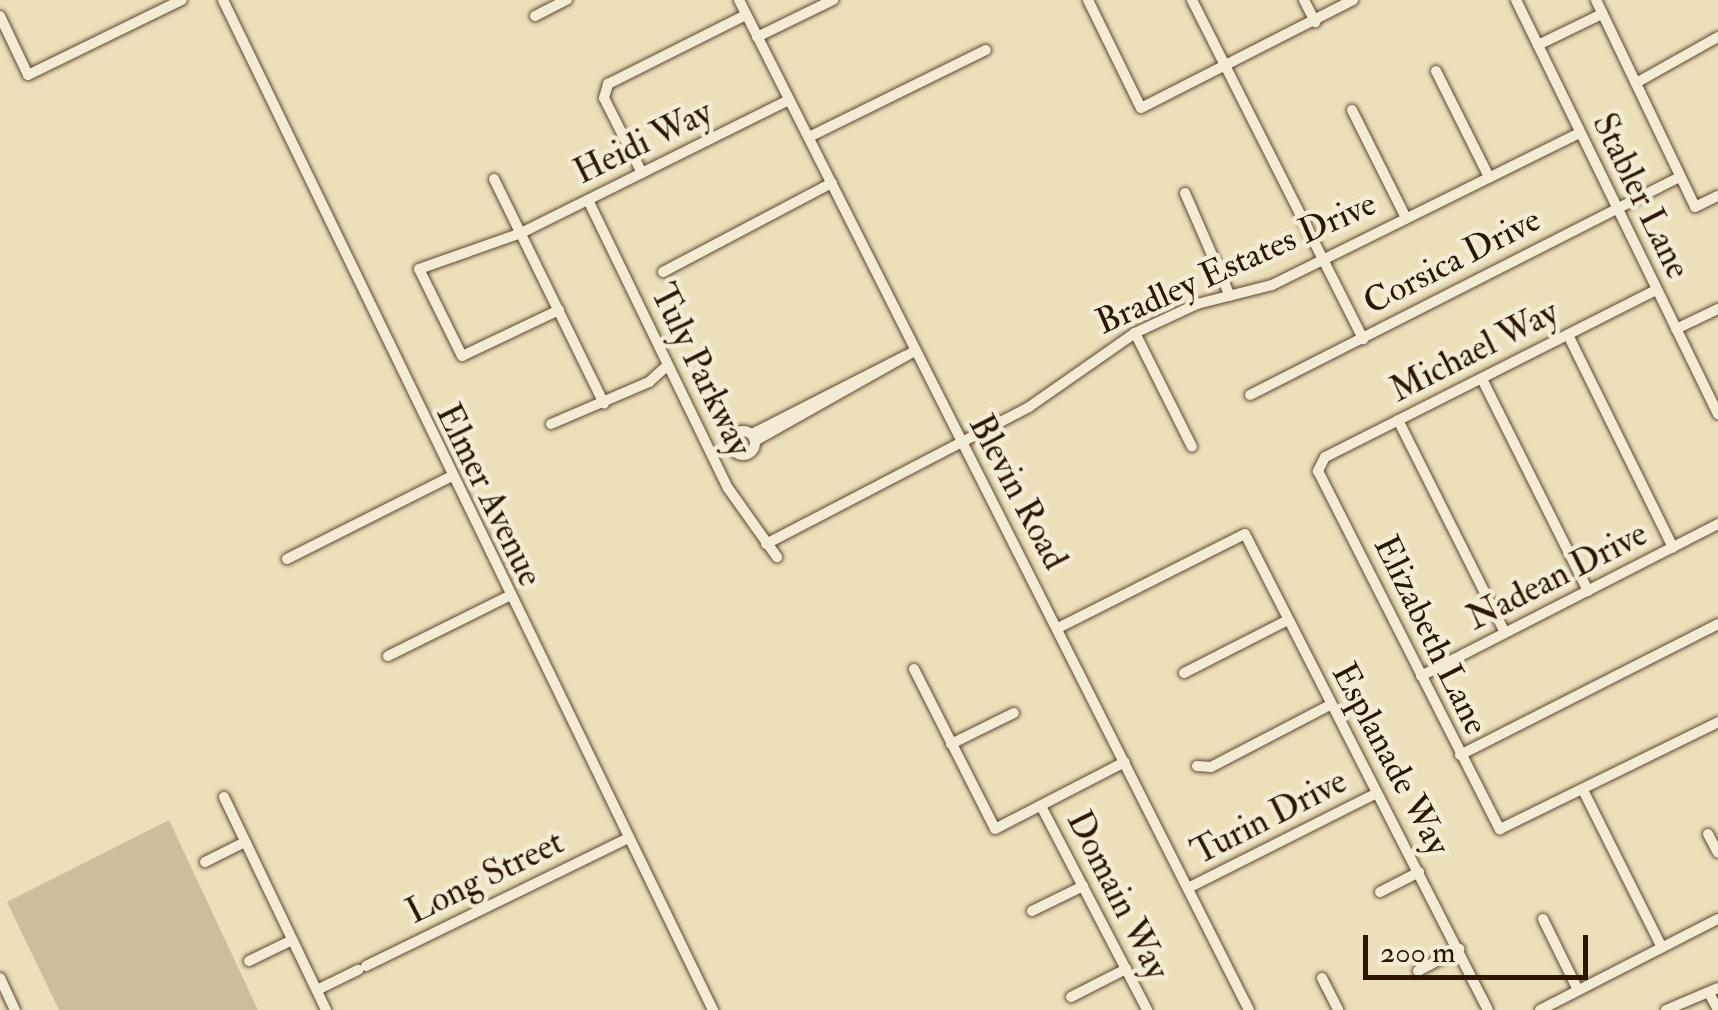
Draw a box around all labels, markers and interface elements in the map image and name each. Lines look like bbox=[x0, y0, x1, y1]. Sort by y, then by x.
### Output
street label: Heidi Way bbox=[567, 91, 719, 193]
street label: Stabler Lane bbox=[1583, 107, 1699, 285]
street label: Bradley Estates Drive bbox=[1089, 182, 1383, 344]
street label: Corsica Drive bbox=[1357, 199, 1547, 323]
street label: Tuly Parkway bbox=[641, 277, 761, 463]
street label: Michael Way bbox=[1383, 291, 1565, 411]
street label: Elmer Avenue bbox=[427, 397, 551, 593]
street label: Blevin Road bbox=[960, 407, 1076, 577]
street label: Nadean Drive bbox=[1460, 513, 1654, 639]
street label: Elizabeth Lane bbox=[1365, 529, 1497, 741]
street label: Esplanade Way bbox=[1323, 656, 1459, 862]
street label: Turin Drive bbox=[1184, 760, 1354, 874]
street label: Domain Way bbox=[1058, 804, 1178, 986]
street label: Long Street bbox=[400, 821, 570, 933]
scale bar bbox=[1368, 915, 1593, 977]
text: 200 m bbox=[1380, 934, 1456, 971]

